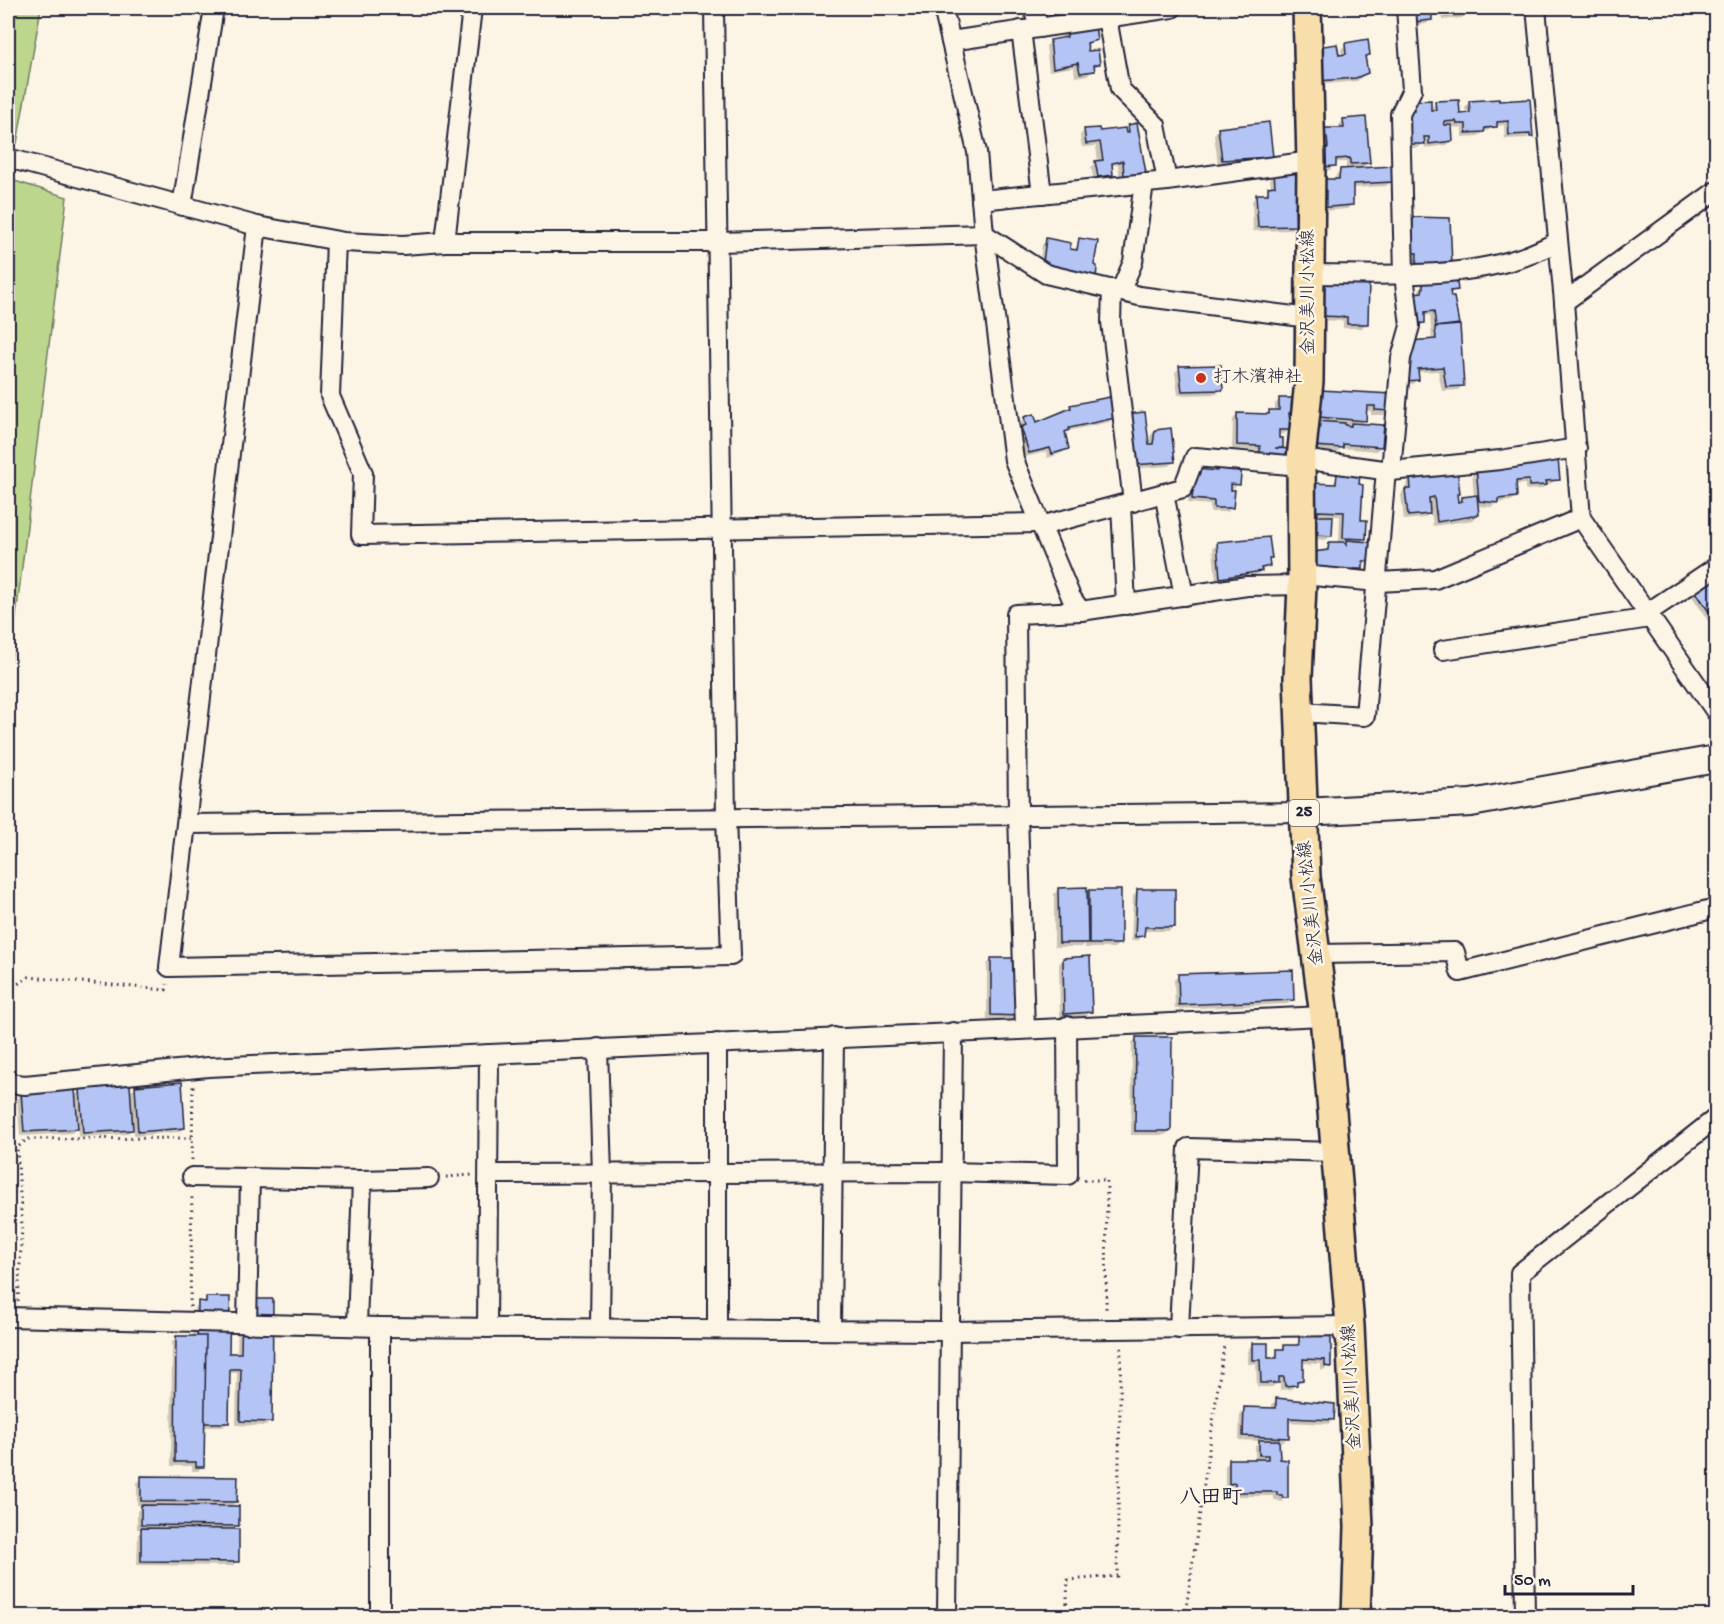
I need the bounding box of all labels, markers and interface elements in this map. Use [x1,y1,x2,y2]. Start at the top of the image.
street label: 金沢美川小松線 [1298,229,1320,355]
place label: 打木濱神社 [1213,367,1303,389]
marker: 打木濱神社 [1194,371,1208,385]
road number: 25 [1289,800,1319,826]
street label: 金沢美川小松線 [1294,839,1329,967]
street label: 金沢美川小松線 [1338,1324,1367,1451]
district label: 八田町 [1180,1487,1243,1512]
scale bar [1505,1558,1632,1596]
text: 50 m [1514,1571,1551,1592]

